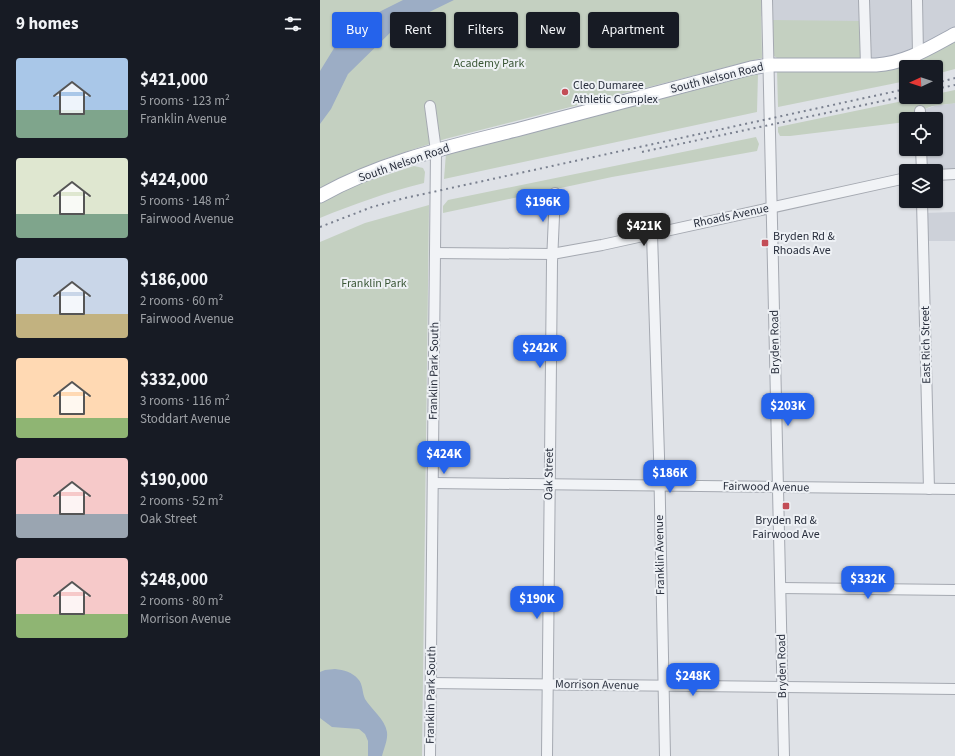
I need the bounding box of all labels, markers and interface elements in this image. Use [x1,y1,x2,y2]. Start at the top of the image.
text: 9 homes [16,12,78,36]
chip: Buy [332,12,382,48]
chip: Rent [390,12,446,48]
chip: Filters [454,12,518,48]
chip: New [526,12,580,48]
chip: Apartment [588,12,679,48]
icon: filters [282,13,304,35]
park label: Academy Park [454,55,525,72]
street label: South Nelson Road [669,58,765,98]
north arrow [899,60,943,104]
map controls [899,60,943,208]
text: $421,000 [140,68,208,92]
icon: home [48,74,96,122]
place label: Cleo Dumaree Athletic Complex [573,77,659,108]
marker: Cleo Dumaree Athletic Complex [560,87,570,97]
text: 5 rooms · 123 m² [140,92,230,110]
text: Franklin Avenue [140,110,227,128]
button: locate [899,112,943,156]
street label: South Nelson Road [356,139,452,187]
button: layers [899,164,943,208]
text: $424,000 [140,168,208,192]
icon: home [48,174,96,222]
pin: $196K [515,189,571,223]
text: 5 rooms · 148 m² [140,192,230,210]
text: $196K [525,193,561,211]
street label: Rhoads Avenue [692,200,770,232]
text: Fairwood Avenue [140,210,234,228]
pin: $421K [616,213,672,247]
text: $421K [626,217,662,235]
place label: Bryden Rd & Rhoads Ave [773,228,835,259]
marker: Bryden Rd & Rhoads Ave [760,238,770,248]
text: $186,000 [140,268,208,292]
icon: home [48,274,96,322]
park label: Franklin Park [341,275,407,292]
text: 2 rooms · 60 m² [140,292,223,310]
street label: East Rich Street [917,306,935,384]
text: Fairwood Avenue [140,310,234,328]
street label: Bryden Road [766,310,784,374]
street label: Franklin Park South [425,322,443,420]
pin: $242K [512,335,568,369]
text: $242K [522,339,558,357]
text: $332,000 [140,368,208,392]
icon: home [48,374,96,422]
text: 3 rooms · 116 m² [140,392,230,410]
pin: $203K [760,393,816,427]
text: $203K [770,397,806,415]
text: Stoddart Avenue [140,410,230,428]
pin: $424K [416,441,472,475]
text: $424K [426,445,462,463]
street label: Oak Street [540,448,558,500]
pin: $186K [642,460,698,494]
text: $186K [652,464,688,482]
text: $190,000 [140,468,208,492]
icon: home [48,474,96,522]
street label: Fairwood Avenue [723,478,809,496]
text: 2 rooms · 52 m² [140,492,223,510]
marker: Bryden Rd & Fairwood Ave [781,501,791,511]
text: Oak Street [140,510,197,528]
place label: Bryden Rd & Fairwood Ave [752,512,820,543]
street label: Franklin Avenue [651,515,669,595]
pin: $332K [840,566,896,600]
text: $248,000 [140,568,208,592]
text: $332K [850,570,886,588]
icon: home [48,574,96,622]
pin: $190K [509,586,565,620]
text: $190K [519,590,555,608]
text: 2 rooms · 80 m² [140,592,223,610]
text: Morrison Avenue [140,610,231,628]
street label: Bryden Road [773,634,791,698]
street label: Franklin Park South [422,646,440,744]
pin: $248K [665,663,721,697]
text: $248K [675,667,711,685]
street label: Morrison Avenue [555,676,639,694]

